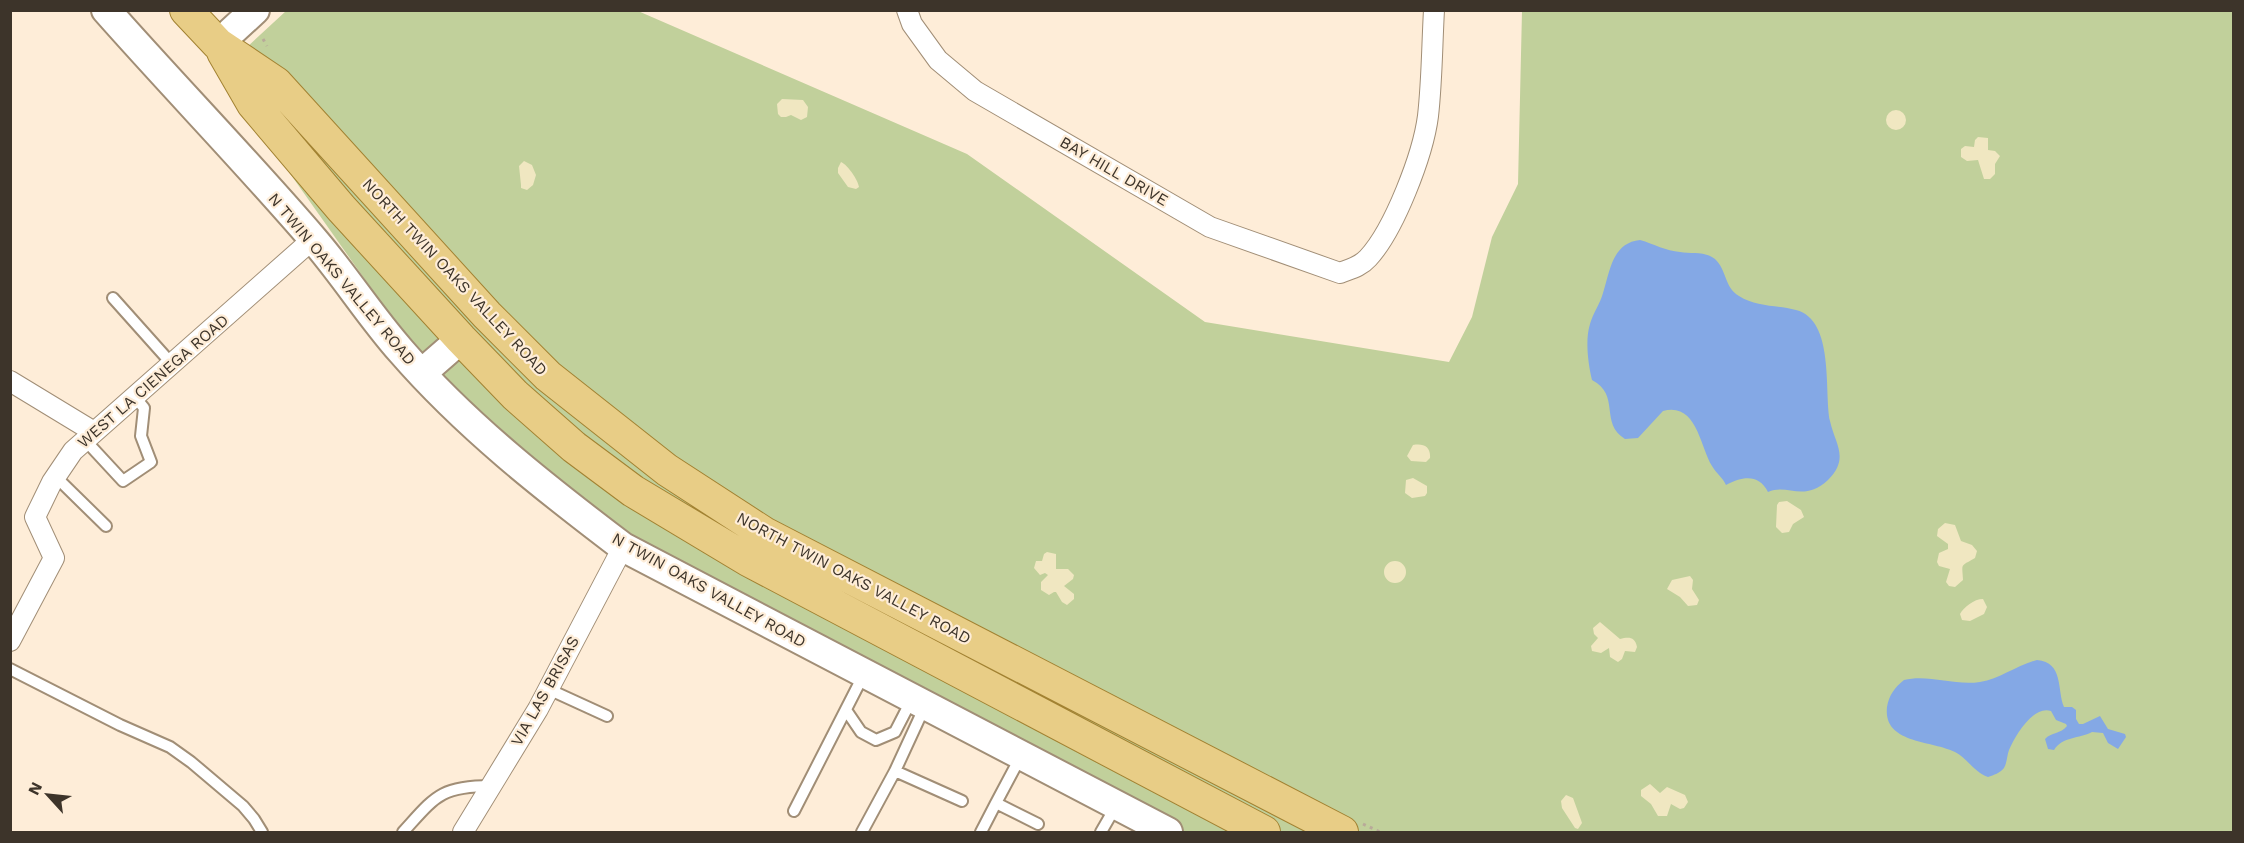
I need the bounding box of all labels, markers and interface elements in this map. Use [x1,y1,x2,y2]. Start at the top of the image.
street label: BAY HILL DRIVE [1056,132,1172,210]
street label: NORTH TWIN OAKS VALLEY ROAD [359,175,551,379]
street label: N TWIN OAKS VALLEY ROAD [264,189,420,369]
street label: WEST LA CIENEGA ROAD [74,310,232,452]
street label: NORTH TWIN OAKS VALLEY ROAD [734,508,974,648]
street label: N TWIN OAKS VALLEY ROAD [609,529,809,651]
street label: VIA LAS BRISAS [507,633,583,749]
north arrow [18,765,78,825]
text: N [24,779,46,798]

